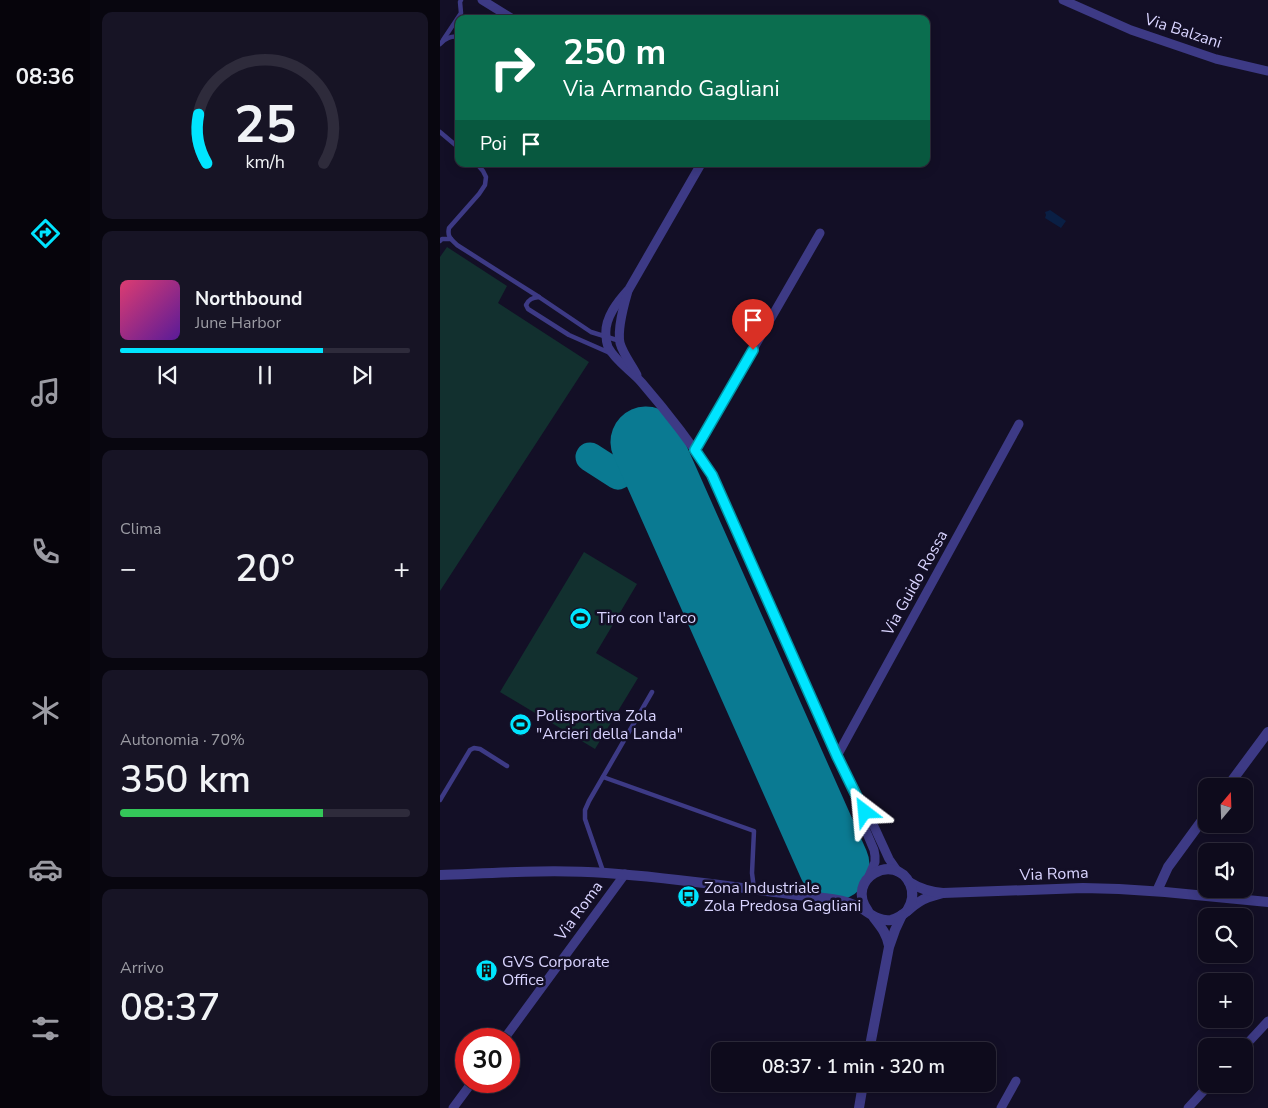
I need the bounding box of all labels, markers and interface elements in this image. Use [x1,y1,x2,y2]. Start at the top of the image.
street label: Via Balzani [1141,8,1224,54]
text: 250 m [563,29,666,76]
icon: right [480,35,545,100]
text: 08:36 [16,62,74,92]
text: Via Armando Gagliani [563,74,780,104]
text: 25 [234,89,296,160]
icon: arrive [517,130,545,158]
text: Poi [480,131,507,157]
text: km/h [245,150,285,174]
icon: directions [28,216,63,251]
text: Northbound [195,286,302,312]
pin [732,299,774,350]
icon: arrive [739,306,767,334]
text: June Harbor [195,312,281,334]
icon: previous [154,361,182,389]
icon: pause [251,361,279,389]
icon: next [348,361,376,389]
icon: music [28,375,63,410]
text: Clima [120,518,161,540]
street label: Via Guido Rossa [876,526,953,640]
icon: phone [28,534,63,569]
text: 20° [235,543,295,594]
text: − [120,550,137,588]
text: + [393,550,410,588]
sports icon: Tiro con l'arco [569,606,593,630]
place label: Tiro con l'arco [597,607,696,629]
icon: climate [28,693,63,728]
place label: Polisportiva Zola "Arcieri della Landa" [536,705,683,745]
sports icon: Polisportiva Zola "Arcieri della Landa" [508,713,532,737]
text: Autonomia · 70% [120,729,245,751]
text: 350 km [120,754,251,805]
north arrow [1198,778,1252,832]
map controls [1198,778,1253,1093]
position arrow [838,785,890,837]
button: sound [1198,843,1253,898]
icon: car [28,852,63,887]
street label: Via Roma [1018,862,1089,886]
street label: Via Roma [549,877,608,946]
place label: Zona Industriale Zola Predosa Gagliani [704,877,861,917]
bus stop icon: Zona Industriale Zola Predosa Gagliani [676,885,700,909]
button: search [1198,908,1253,963]
place label: GVS Corporate Office [502,951,609,991]
text: Arrivo [120,957,164,979]
building icon: GVS Corporate Office [474,959,498,983]
button: + [1198,973,1253,1028]
text: 08:37 [120,982,220,1033]
icon: filters [28,1011,63,1046]
speed limit sign: 30 [455,1028,520,1093]
button: − [1198,1038,1253,1093]
text: 08:37 · 1 min · 320 m [762,1054,945,1080]

